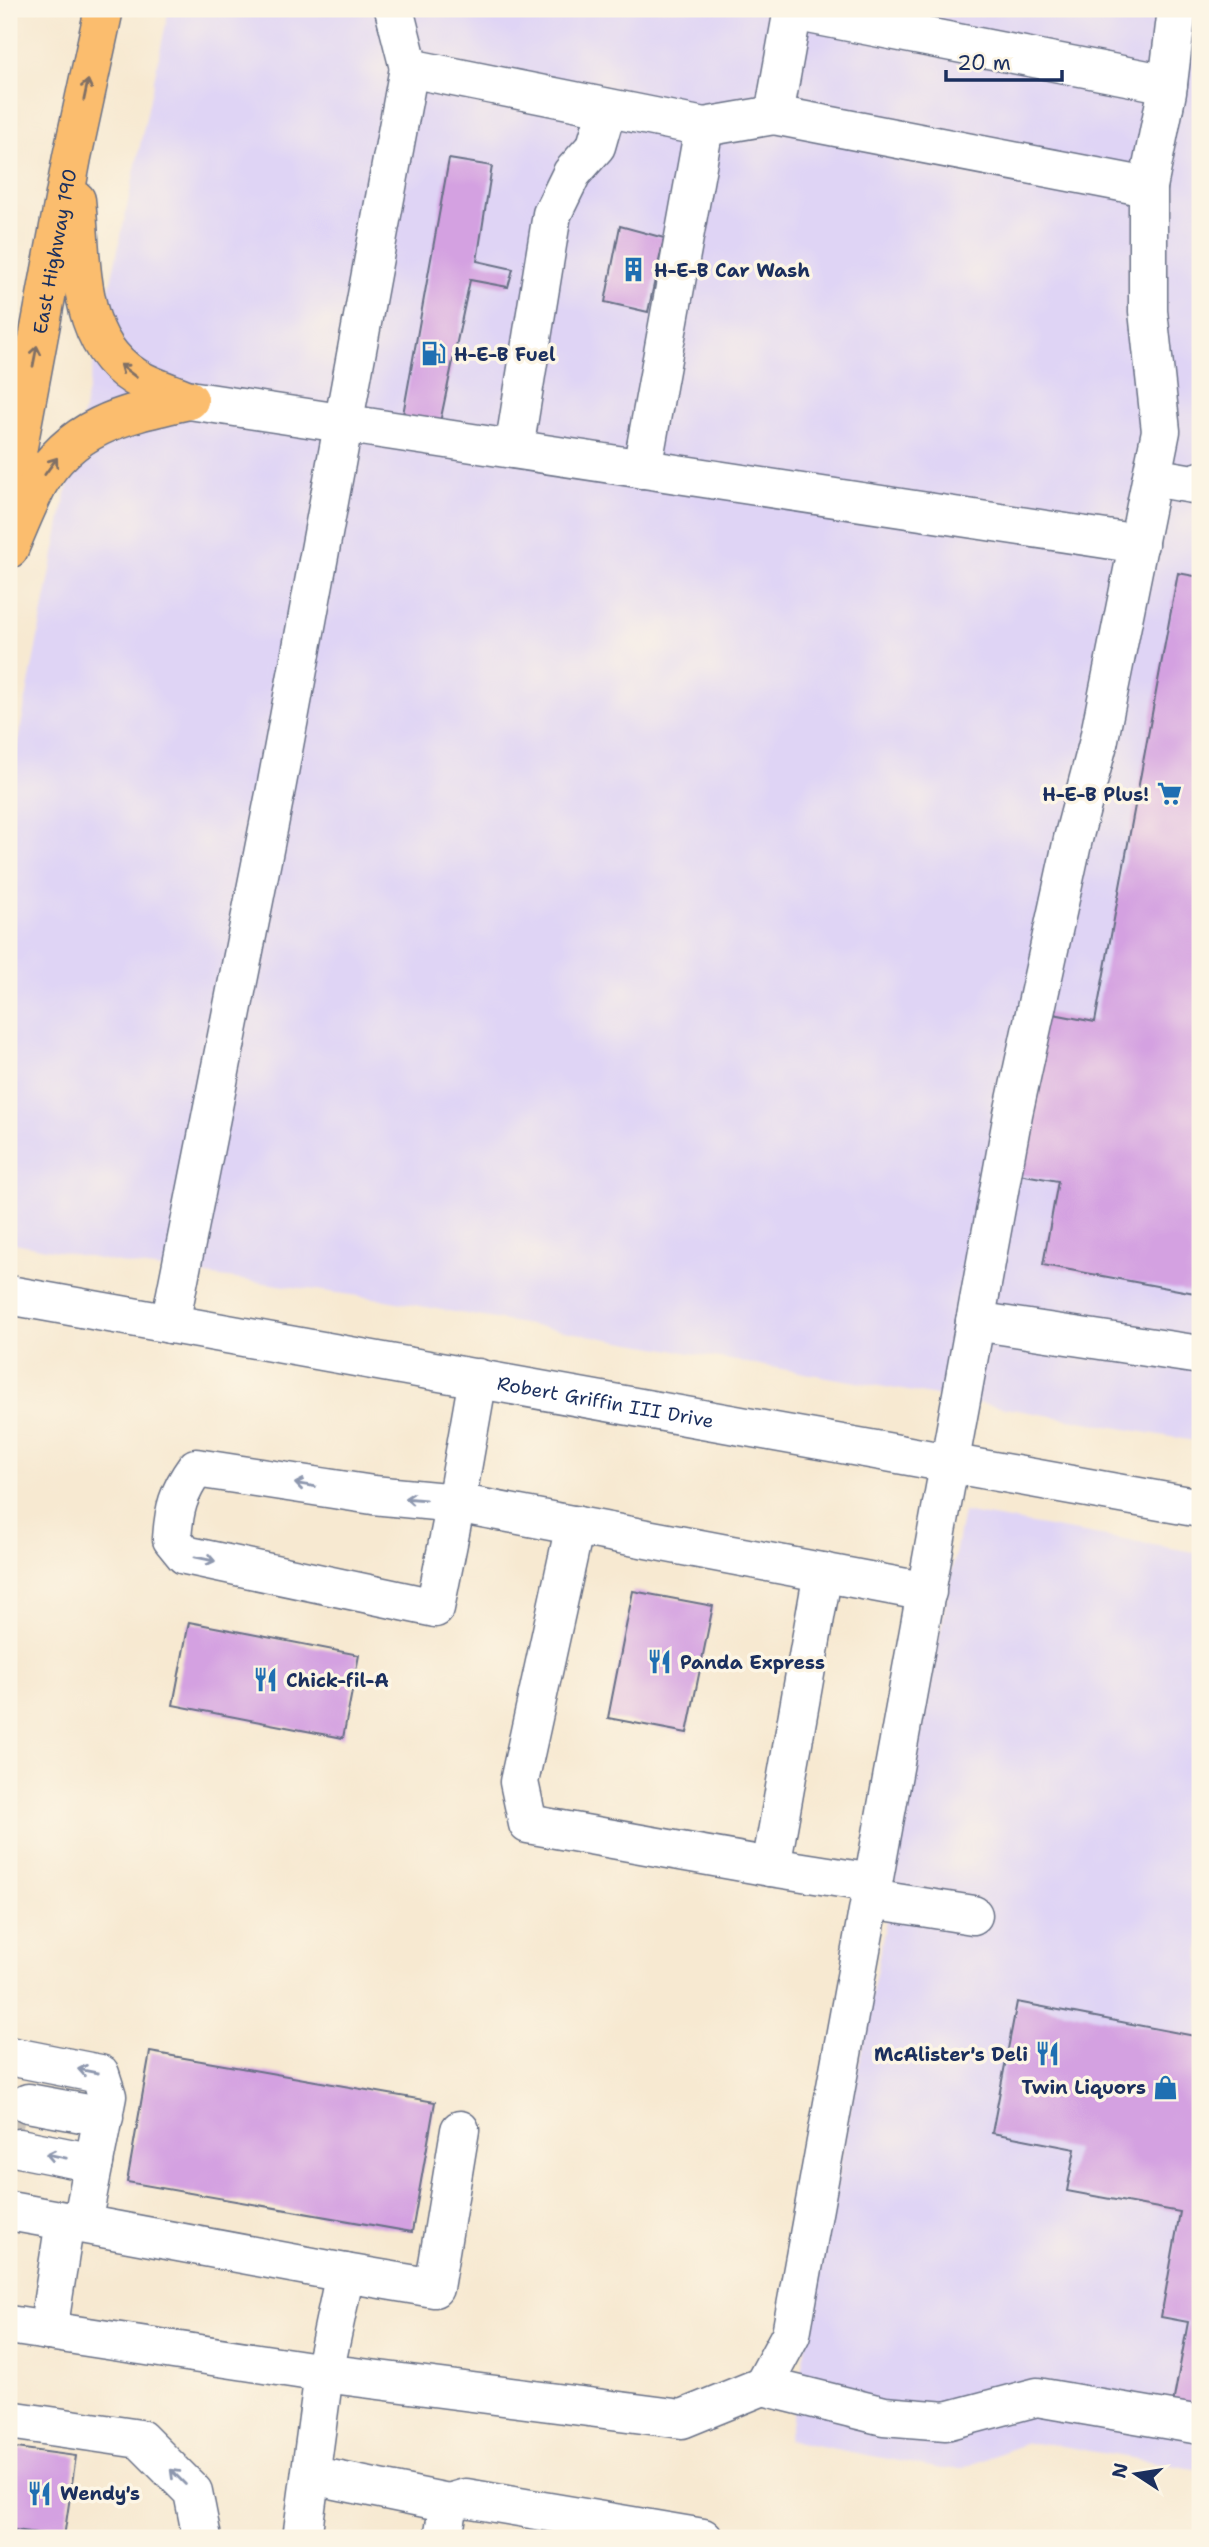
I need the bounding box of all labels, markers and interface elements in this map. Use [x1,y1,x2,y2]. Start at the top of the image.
scale bar [946,38,1062,82]
text: 20 m [957,49,1011,77]
one-way arrow [80,79,94,102]
street label: East Highway 190 [27,167,83,336]
building icon: H-E-B Car Wash [620,256,648,284]
place label: H-E-B Car Wash [654,258,810,283]
fuel station icon: H-E-B Fuel [420,340,448,368]
place label: H-E-B Fuel [454,342,556,367]
one-way arrow [28,345,42,368]
one-way arrow [119,363,137,378]
one-way arrow [43,457,58,476]
supermarket icon: H-E-B Plus! [1155,780,1183,808]
place label: H-E-B Plus! [1042,782,1149,807]
street label: Robert Griffin III Drive [495,1371,716,1434]
one-way arrow [294,1478,317,1491]
one-way arrow [404,1492,426,1505]
one-way arrow [193,1553,216,1567]
restaurant icon: Panda Express [646,1648,674,1676]
place label: Panda Express [680,1650,825,1675]
restaurant icon: Chick-fil-A [252,1666,280,1694]
place label: Chick-fil-A [286,1668,389,1693]
restaurant icon: McAlister's Deli [1034,2040,1062,2068]
place label: McAlister's Deli [874,2042,1028,2067]
one-way arrow [77,2064,99,2078]
shop icon: Twin Liquors [1152,2073,1180,2101]
place label: Twin Liquors [1021,2075,1146,2100]
one-way arrow [45,2148,68,2162]
north arrow [1100,2438,1170,2508]
text: N [1106,2461,1134,2481]
one-way arrow [170,2469,187,2486]
restaurant icon: Wendy's [26,2479,54,2507]
place label: Wendy's [60,2481,140,2506]

